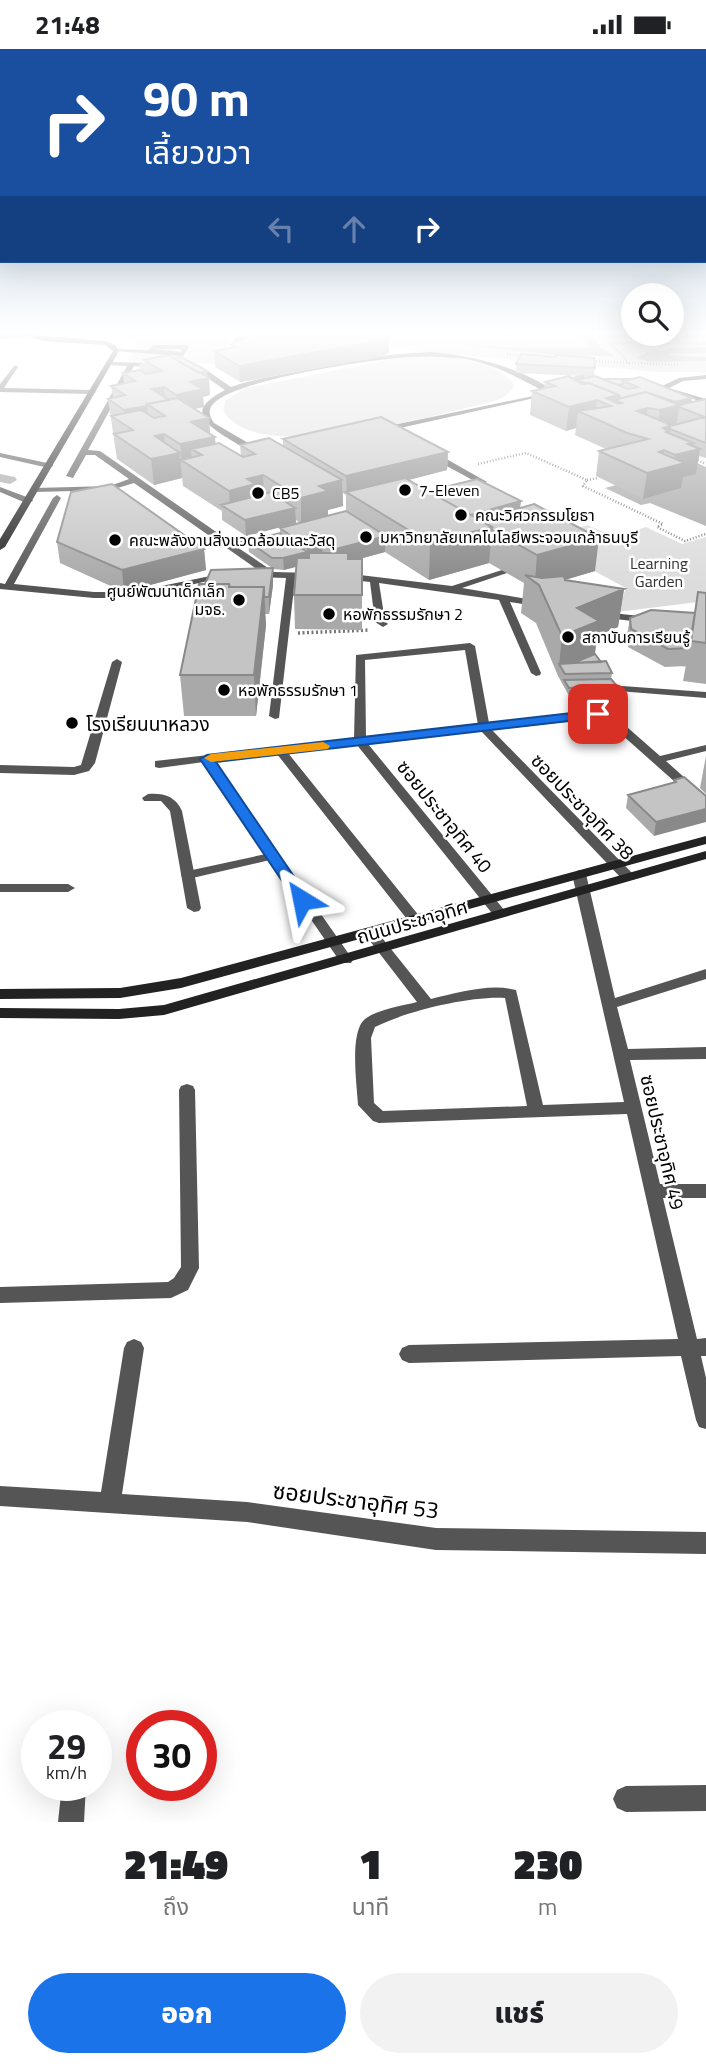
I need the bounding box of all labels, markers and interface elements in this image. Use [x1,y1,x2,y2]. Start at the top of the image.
text: 21:48 [35,5,100,44]
text: 90 m [143,60,250,135]
icon: right [28,77,119,168]
text: เลี้ยวขวา [143,128,251,176]
icon: left [262,210,300,248]
icon: ahead [335,210,373,248]
icon: right [408,210,446,248]
map controls [621,283,684,346]
button: search [621,283,684,346]
place label: 7-Eleven [419,478,480,502]
place label: CB5 [272,481,300,505]
marker: 7-Eleven [397,482,413,498]
marker: CB5 [250,485,266,501]
place label: คณะวิศวกรรมโยธา [475,503,595,527]
marker: คณะวิศวกรรมโยธา [453,507,469,523]
place label: มหาวิทยาลัยเทคโนโลยีพระจอมเกล้าธนบุรี [380,525,638,549]
place label: คณะพลังงานสิ่งแวดล้อมและวัสดุ [129,528,335,552]
marker: มหาวิทยาลัยเทคโนโลยีพระจอมเกล้าธนบุรี [358,529,374,545]
marker: คณะพลังงานสิ่งแวดล้อมและวัสดุ [107,532,123,548]
park label: Learning Garden [630,551,688,593]
place label: ศูนย์พัฒนาเด็กเล็ก มจธ. [106,579,225,621]
marker: ศูนย์พัฒนาเด็กเล็ก มจธ. [231,592,247,608]
place label: หอพักธรรมรักษา 2 [343,602,463,626]
marker: หอพักธรรมรักษา 2 [321,606,337,622]
place label: สถาบันการเรียนรู้ [582,625,691,649]
marker: สถาบันการเรียนรู้ [560,629,576,645]
place label: หอพักธรรมรักษา 1 [238,678,358,702]
marker: หอพักธรรมรักษา 1 [216,682,232,698]
pin [568,684,628,744]
icon: arrive [579,695,617,733]
place label: โรงเรียนนาหลวง [86,709,210,738]
marker: โรงเรียนนาหลวง [64,715,80,731]
street label: ซอยประชาอุทิศ 38 [525,746,642,866]
street label: ซอยประชาอุทิศ 40 [390,753,500,879]
position arrow [265,863,339,937]
street label: ถนนประชาอุทิศ [353,891,471,951]
street label: ซอยประชาอุทิศ 49 [633,1072,693,1212]
street label: ซอยประชาอุทิศ 53 [271,1472,441,1528]
speed limit sign: 30 [126,1710,217,1801]
text: 29 [47,1719,86,1773]
text: km/h [46,1759,87,1786]
text: 21:49 [124,1831,228,1895]
text: 1 [359,1831,382,1895]
text: 230 [513,1831,582,1895]
text: ถึง [163,1889,189,1924]
text: นาที [352,1889,389,1924]
text: m [538,1889,557,1924]
button: ออก [28,1973,346,2053]
button: แชร์ [360,1973,678,2053]

